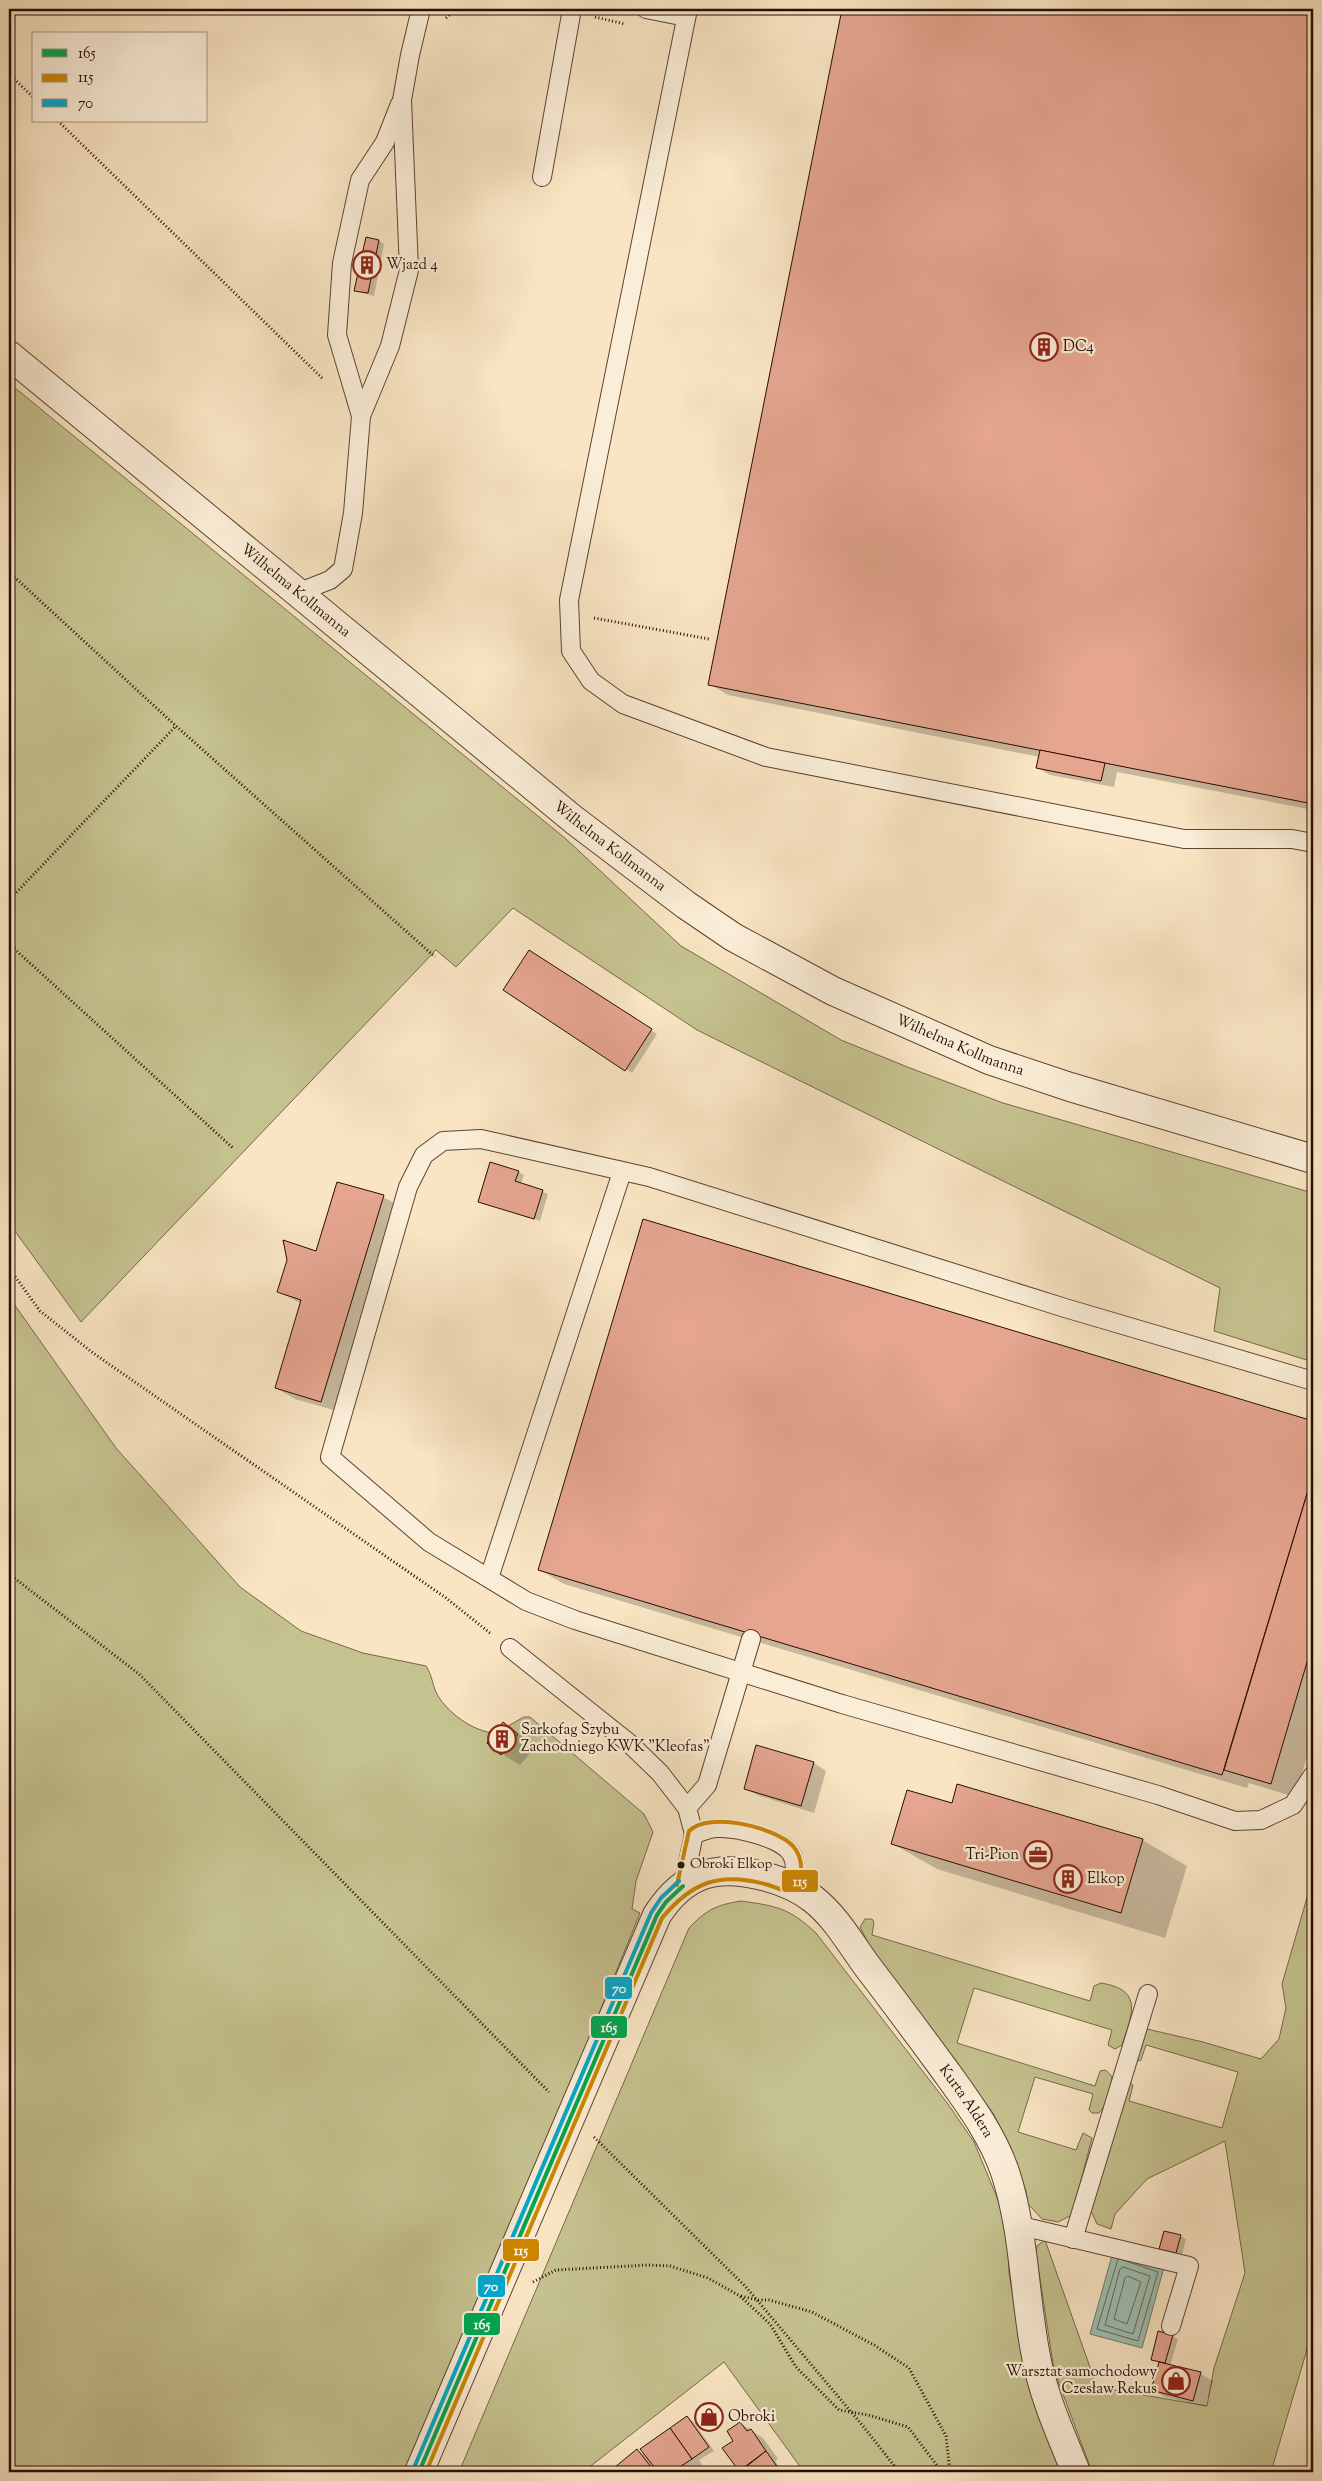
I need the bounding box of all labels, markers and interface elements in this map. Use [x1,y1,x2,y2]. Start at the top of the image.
legend [32,32,208,122]
text: 165 [78,44,96,65]
text: 115 [78,68,93,89]
text: 70 [78,94,93,115]
building icon: Wjazd 4 [352,250,382,280]
place label: Wjazd 4 [386,255,438,276]
building icon: DC4 [1029,332,1059,362]
place label: DC4 [1063,337,1094,358]
street label: Wilhelma Kollmanna [236,539,355,643]
street label: Wilhelma Kollmanna [549,796,670,897]
street label: Wilhelma Kollmanna [892,1010,1027,1081]
place label: Sarkofag Szybu Zachodniego KWK "Kleofas" [521,1720,710,1758]
building icon: Sarkofag Szybu Zachodniego KWK "Kleofas" [487,1724,517,1754]
office icon: Tri-Pion [1023,1840,1053,1870]
place label: Tri-Pion [965,1845,1019,1866]
place label: Obroki Elkop [690,1855,772,1875]
marker: Obroki Elkop [676,1860,686,1870]
building icon: Elkop [1053,1864,1083,1894]
line badge: 115 [781,1869,819,1893]
place label: Elkop [1087,1869,1125,1890]
text: 115 [793,1873,807,1893]
line badge: 70 [604,1976,633,2000]
text: 70 [612,1980,627,2000]
line badge: 165 [590,2015,628,2039]
text: 165 [601,2019,617,2039]
street label: Kurta Aldera [934,2061,998,2142]
line badge: 115 [502,2238,540,2262]
text: 115 [514,2242,528,2262]
line badge: 70 [477,2274,506,2298]
text: 70 [484,2278,499,2298]
line badge: 165 [463,2312,501,2336]
text: 165 [474,2316,490,2336]
place label: Warsztat samochodowy Czesław Rekus [1005,2362,1158,2400]
shop icon: Warsztat samochodowy Czesław Rekus [1161,2366,1191,2396]
shop icon: Obroki [694,2402,724,2432]
place label: Obroki [728,2407,775,2428]

